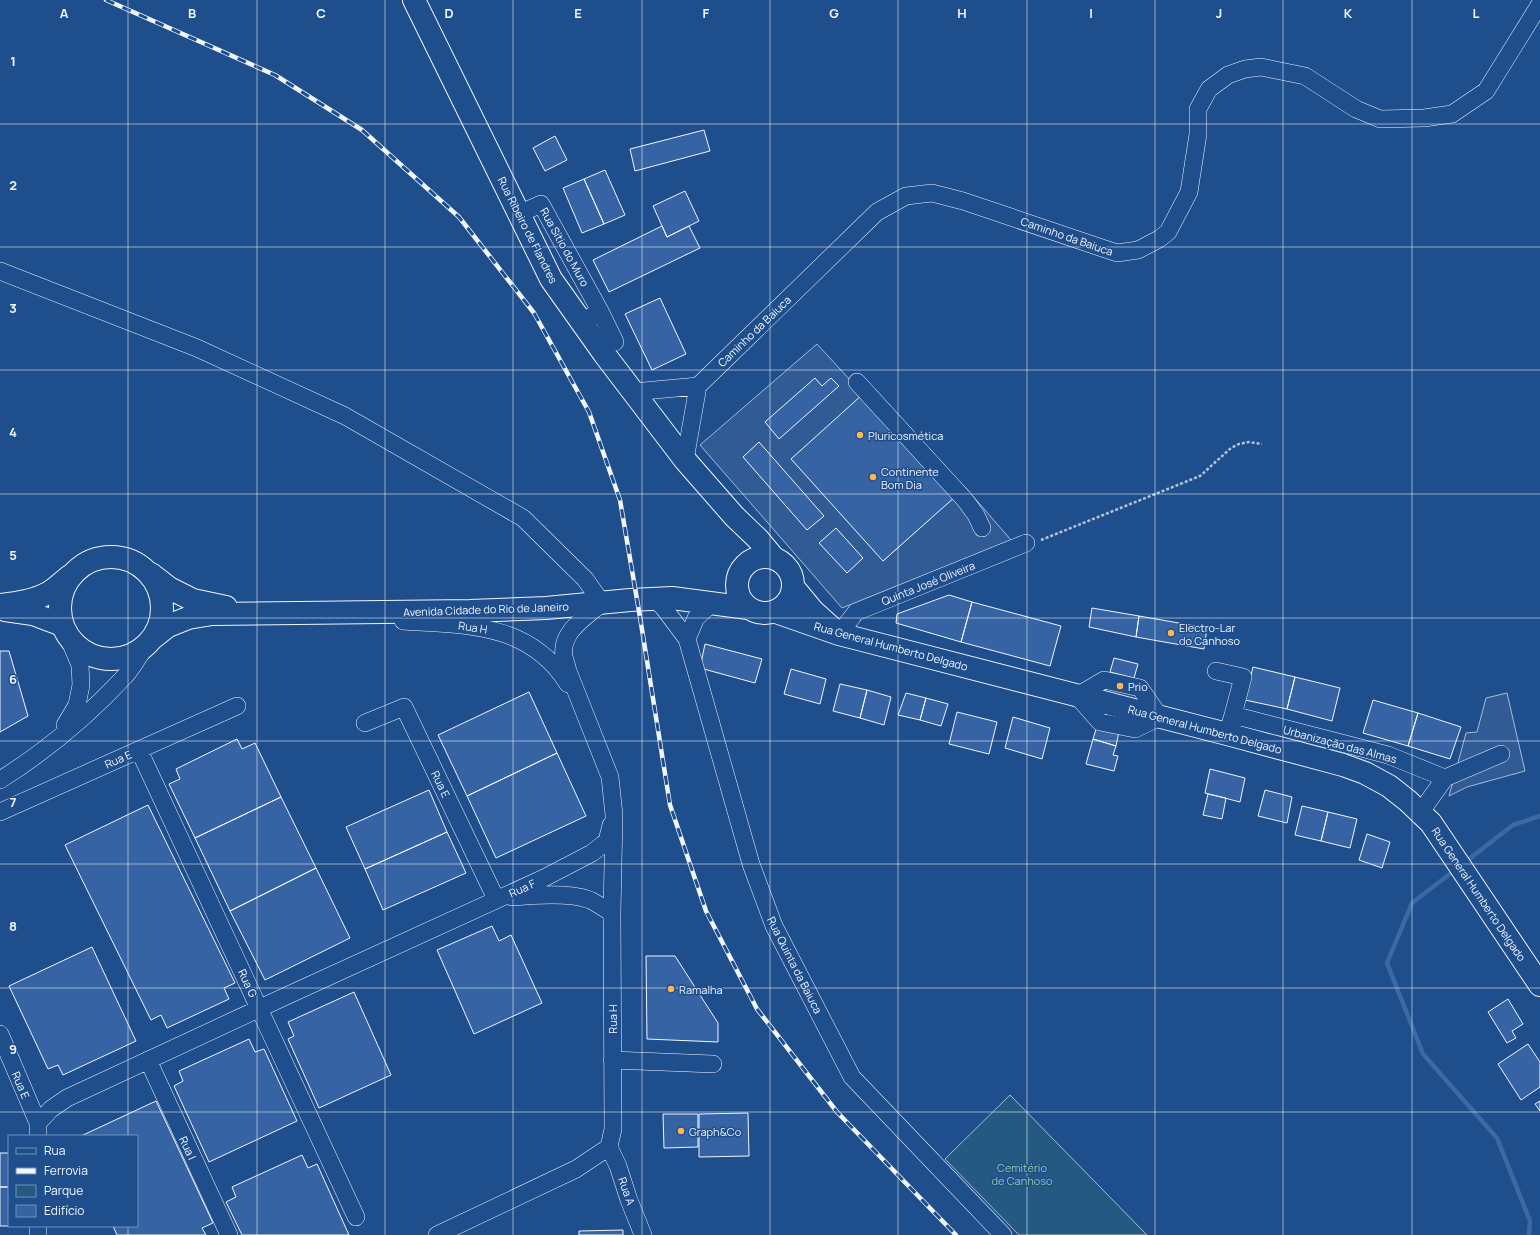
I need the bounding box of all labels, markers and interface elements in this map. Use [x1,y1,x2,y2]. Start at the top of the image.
text: A [60,4,69,22]
text: B [188,4,196,22]
text: C [316,4,326,22]
text: D [444,4,454,22]
text: E [574,4,582,22]
text: F [703,4,710,22]
text: G [829,4,839,22]
text: H [957,4,967,22]
text: I [1089,4,1093,22]
text: J [1216,4,1222,22]
text: K [1344,4,1353,22]
text: L [1473,4,1480,22]
text: 1 [10,52,16,70]
street label: Rua Ribeiro de Flandres [495,174,562,286]
text: 2 [9,176,17,194]
street label: Rua Sítio do Muro [537,205,593,290]
street label: Caminho da Baiuca [1019,213,1115,259]
street label: Caminho da Baiuca [714,292,794,370]
text: 3 [9,299,17,317]
text: 4 [9,423,17,441]
place label: Pluricosmética [868,428,943,443]
marker: Pluricosmética [855,430,865,440]
place label: Continente Bom Dia [881,464,939,492]
marker: Continente Bom Dia [868,472,878,482]
text: 5 [9,546,17,564]
street label: Quinta José Oliveira [879,557,977,609]
street label: Avenida Cidade do Rio de Janeiro [403,599,570,619]
street label: Rua H [457,617,489,637]
street label: Rua General Humberto Delgado [812,618,970,674]
place label: Electro-Lar do Canhoso [1179,620,1241,648]
marker: Electro-Lar do Canhoso [1166,628,1176,638]
text: 6 [9,670,17,688]
place label: Prio [1128,679,1148,694]
marker: Prio [1115,681,1125,691]
street label: Rua General Humberto Delgado [1126,701,1284,757]
street label: Urbanização das Almas [1281,722,1399,766]
street label: Rua E [102,746,134,772]
street label: Rua E [428,768,454,800]
text: 7 [10,793,17,811]
street label: Rua General Humberto Delgado [1428,824,1530,964]
street label: Rua F [506,875,538,900]
street label: Rua Quinta da Baiuca [764,914,826,1016]
text: 8 [9,917,17,935]
street label: Rua G [235,966,261,1000]
place label: Ramalha [679,982,723,997]
marker: Ramalha [666,984,676,994]
street label: Rua H [605,1004,620,1034]
text: 9 [9,1040,17,1058]
street label: Rua E [9,1069,33,1101]
place label: Graph&Co [689,1124,742,1139]
marker: Graph&Co [676,1126,686,1136]
street label: Rua I [176,1134,200,1162]
legend [8,1135,138,1227]
text: Rua [44,1142,65,1159]
park label: Cemitério de Canhoso [992,1160,1053,1188]
text: Ferrovia [44,1162,88,1179]
street label: Rua A [615,1175,639,1207]
text: Parque [44,1182,83,1199]
text: Edifício [44,1202,84,1219]

